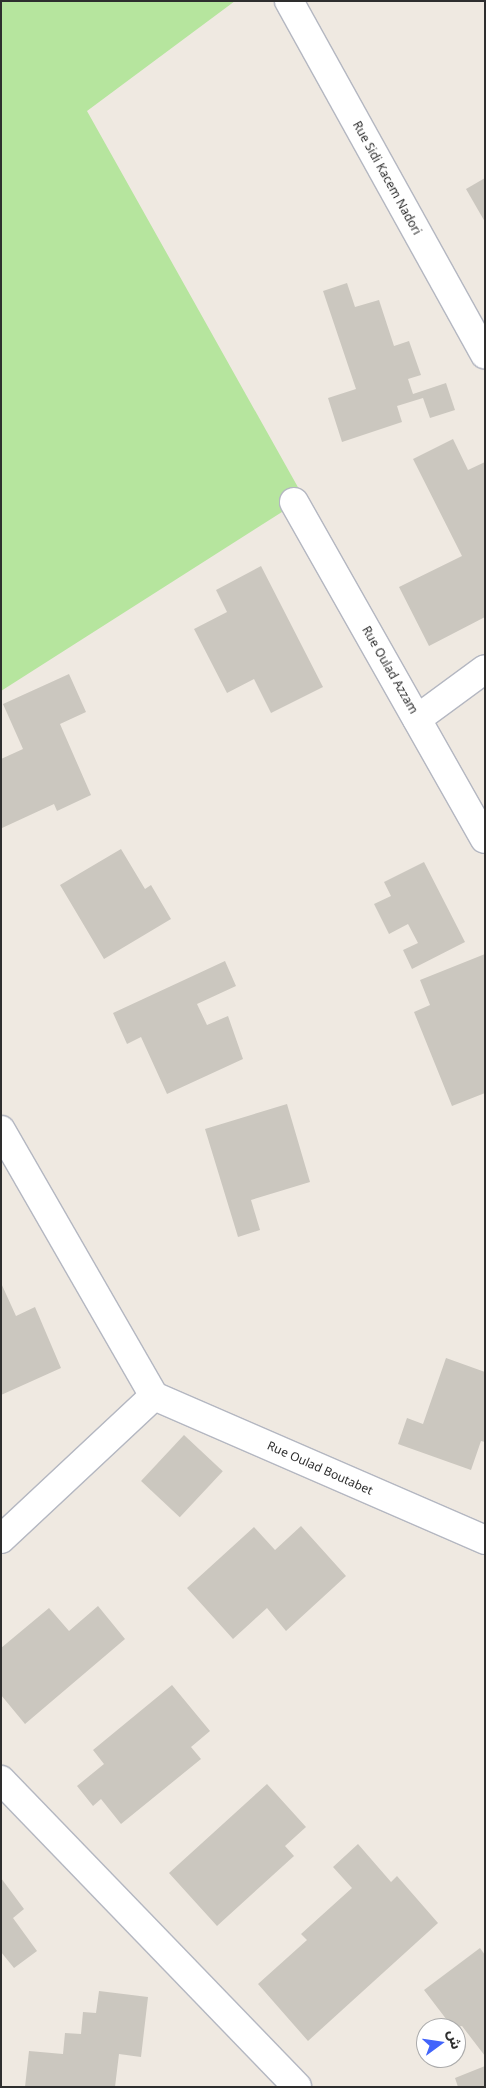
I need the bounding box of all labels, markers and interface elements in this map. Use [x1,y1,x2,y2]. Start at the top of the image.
street label: Rue Sidi Kacem Nadori [350,119,424,237]
street label: Rue Oulad Azzam [359,624,421,716]
street label: Rue Oulad Boutabet [265,1438,375,1498]
north arrow [416,2018,466,2068]
text: ش [444,2028,467,2051]

